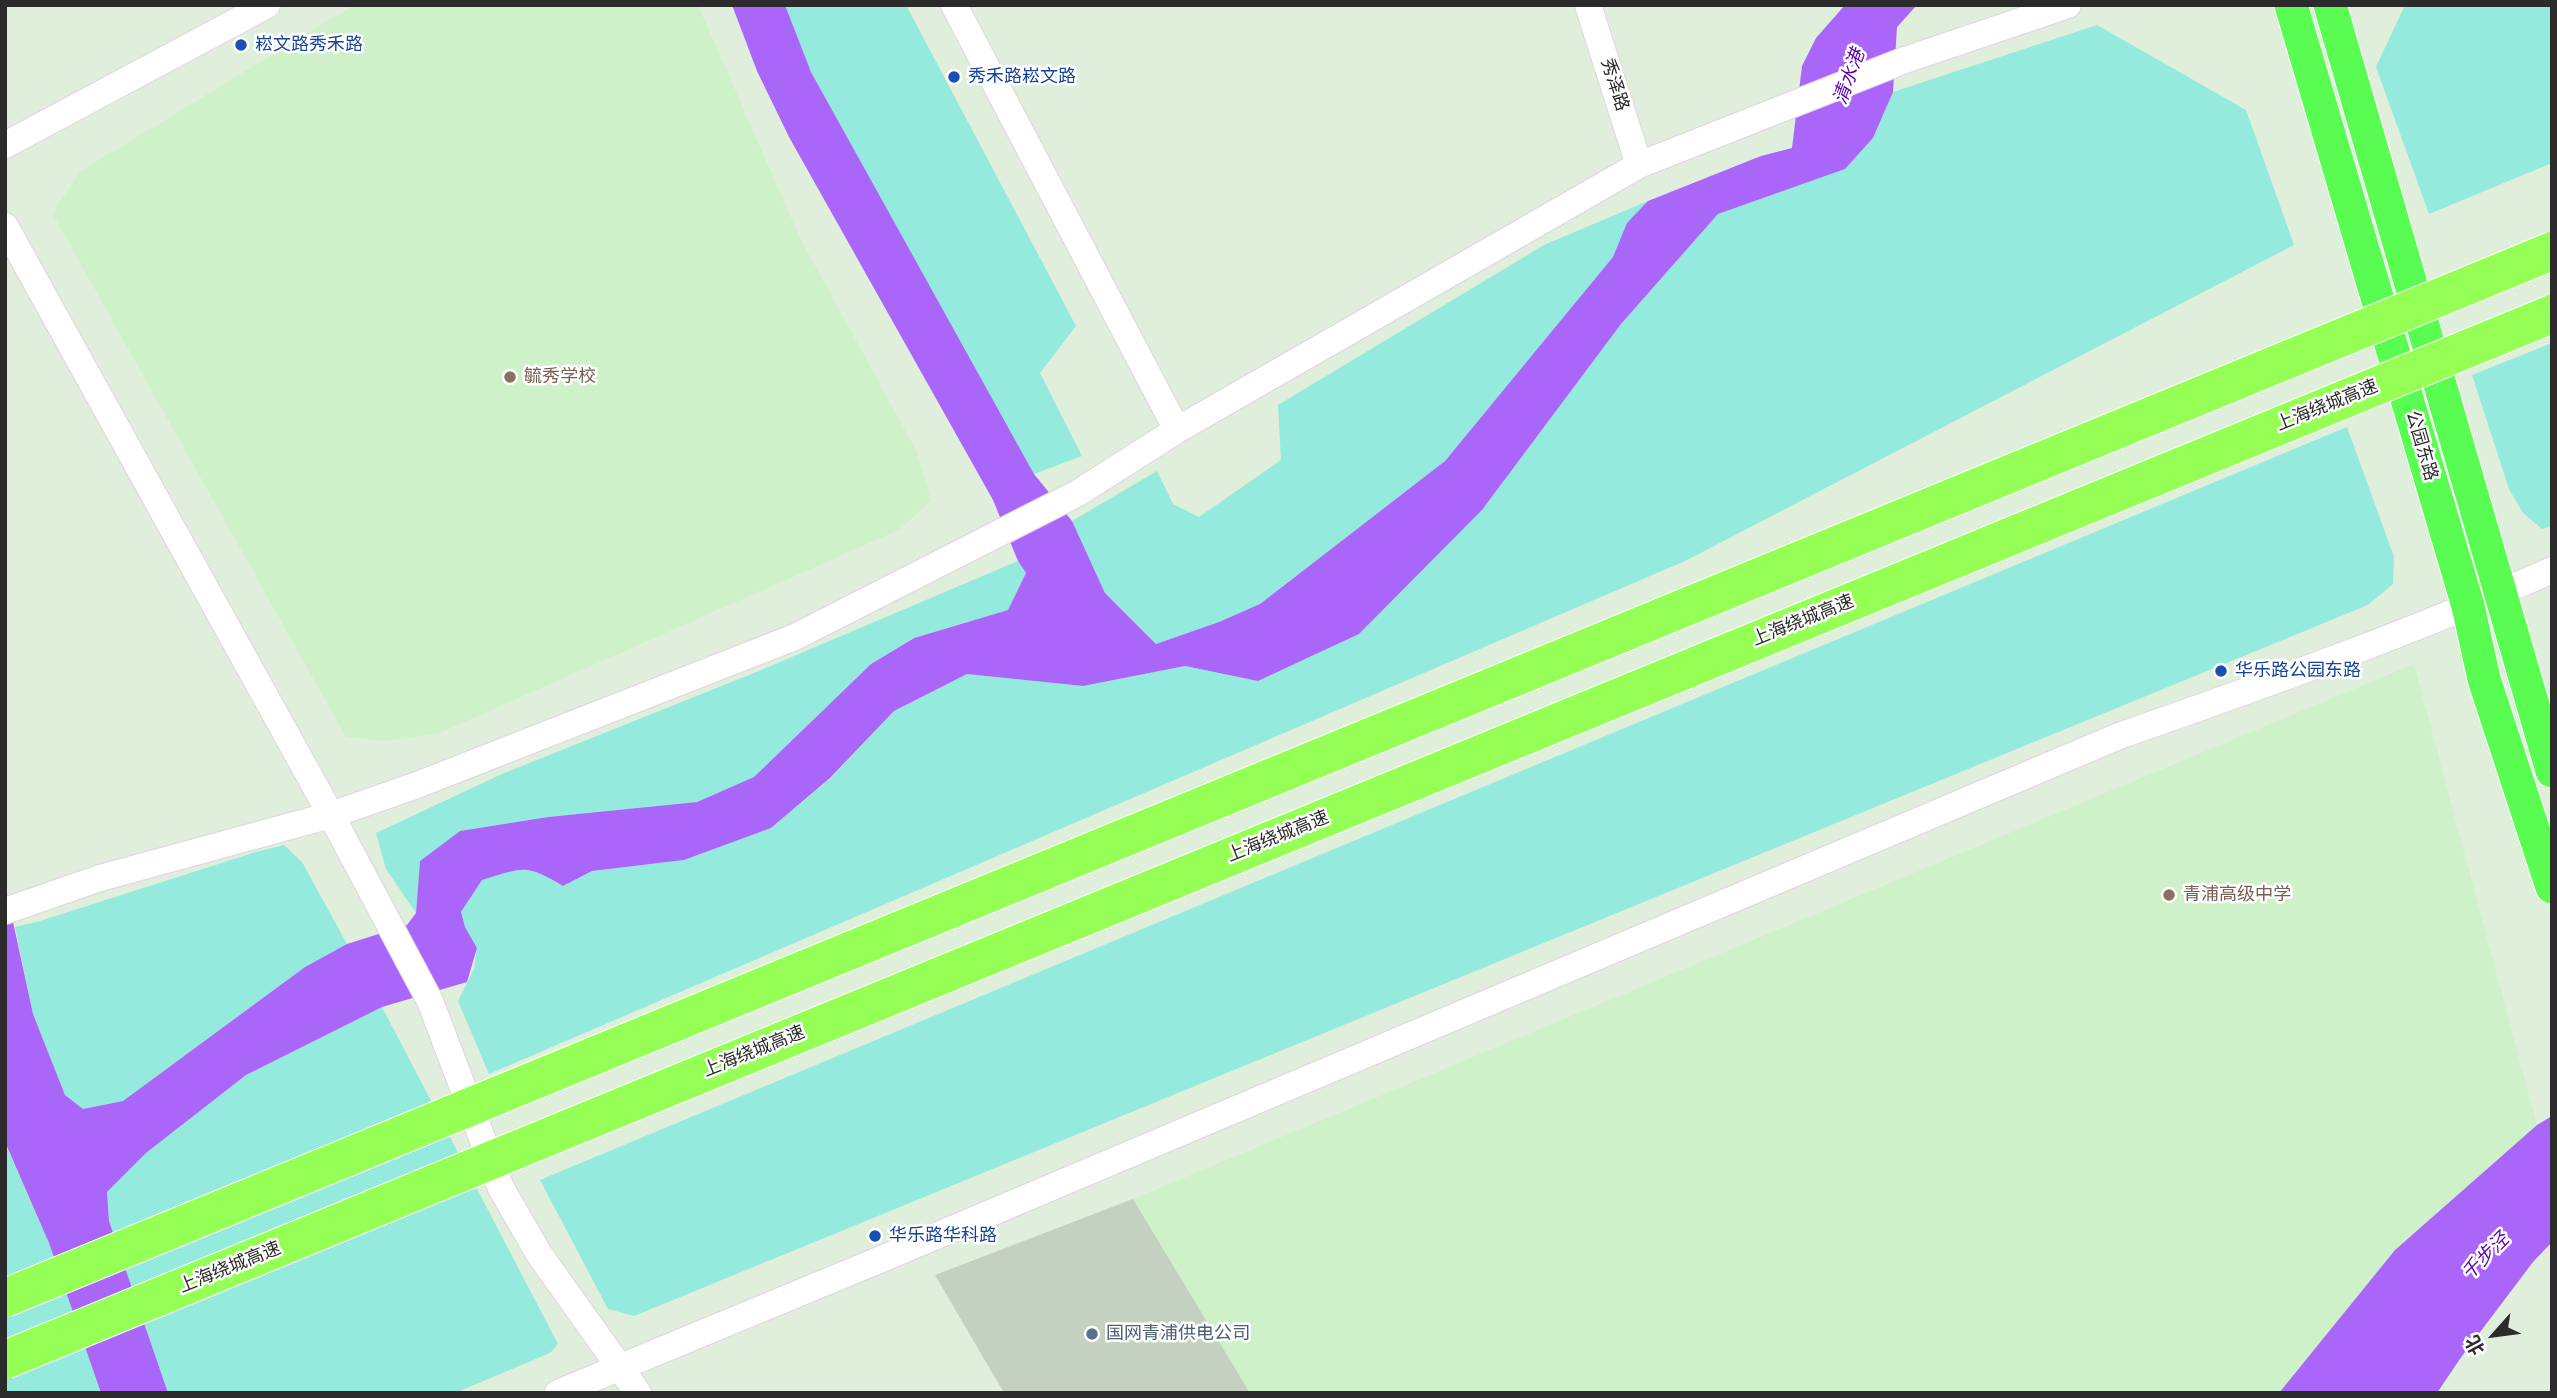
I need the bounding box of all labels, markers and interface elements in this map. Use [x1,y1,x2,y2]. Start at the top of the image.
place label: 崧文路秀禾路 [255,34,363,56]
marker: 崧文路秀禾路 [233,37,249,53]
water label: 清水港 [1830,46,1870,108]
street label: 秀泽路 [1595,56,1633,114]
place label: 秀禾路崧文路 [968,66,1076,88]
marker: 秀禾路崧文路 [946,69,962,85]
place label: 毓秀学校 [524,366,596,388]
marker: 毓秀学校 [502,369,518,385]
street label: 上海绕城高速 [2273,376,2381,436]
street label: 公园东路 [2401,408,2441,484]
street label: 上海绕城高速 [1749,591,1857,651]
place label: 华乐路公园东路 [2235,660,2361,682]
marker: 华乐路公园东路 [2213,663,2229,679]
street label: 上海绕城高速 [1224,807,1332,867]
place label: 青浦高级中学 [2183,884,2291,906]
marker: 青浦高级中学 [2161,887,2177,903]
street label: 上海绕城高速 [700,1022,808,1082]
place label: 华乐路华科路 [889,1225,997,1247]
marker: 华乐路华科路 [867,1228,883,1244]
water label: 千步泾 [2458,1229,2514,1285]
street label: 上海绕城高速 [176,1238,284,1298]
north arrow [2459,1300,2529,1370]
place label: 国网青浦供电公司 [1106,1323,1250,1345]
marker: 国网青浦供电公司 [1084,1326,1100,1342]
text: 北 [2461,1331,2490,1358]

